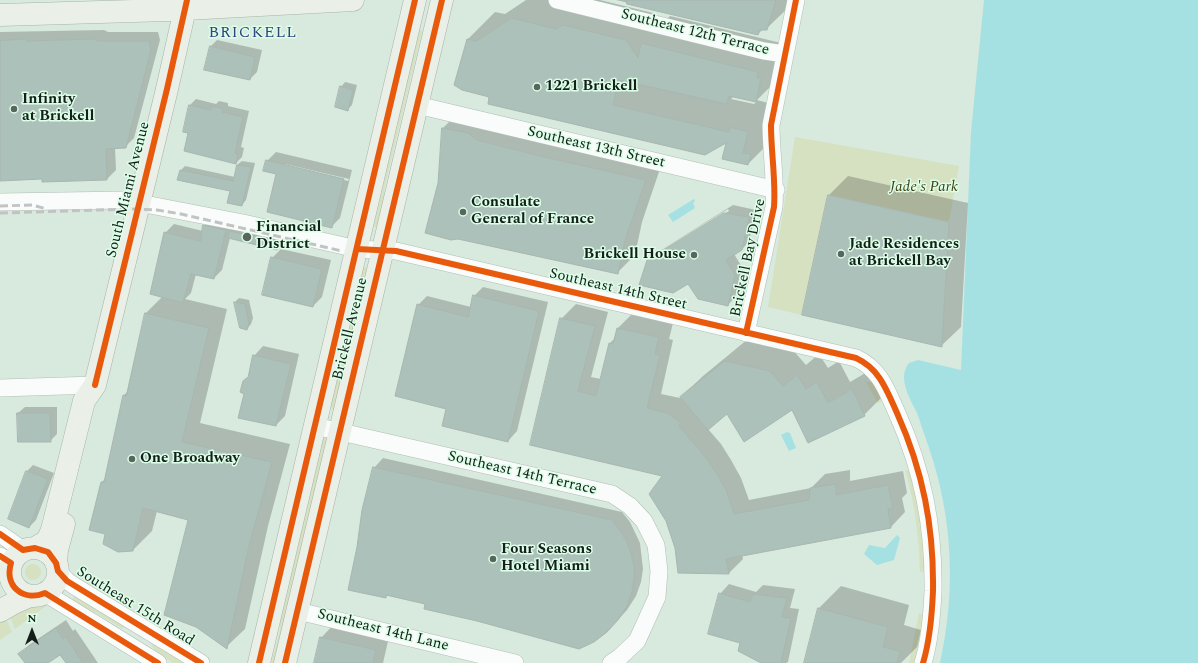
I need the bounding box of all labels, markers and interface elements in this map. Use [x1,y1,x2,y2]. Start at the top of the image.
street label: Southeast 12th Terrace [619,6,771,60]
district label: BRICKELL [209,24,297,44]
place label: 1221 Brickell [545,78,638,96]
marker: 1221 Brickell [532,82,542,92]
place label: Infinity at Brickell [22,91,94,126]
marker: Infinity at Brickell [9,104,19,114]
street label: South Miami Avenue [103,120,155,260]
street label: Southeast 13th Street [525,123,667,173]
park label: Jade's Park [890,179,958,197]
place label: Consulate General of France [471,194,594,229]
street label: Brickell Bay Drive [728,197,770,319]
marker: Consulate General of France [458,207,468,217]
place label: Financial District [256,219,321,254]
marker: Financial District [241,231,253,243]
place label: Jade Residences at Brickell Bay [849,236,959,271]
place label: Brickell House [584,246,686,264]
marker: Jade Residences at Brickell Bay [836,249,846,259]
marker: Brickell House [689,250,699,260]
street label: Southeast 14th Street [547,265,689,315]
street label: Brickell Avenue [330,276,372,382]
street label: Southeast 14th Terrace [446,448,598,500]
place label: One Broadway [140,450,240,468]
marker: One Broadway [127,454,137,464]
place label: Four Seasons Hotel Miami [501,541,592,576]
marker: Four Seasons Hotel Miami [488,554,498,564]
street label: Southeast 15th Road [73,563,197,651]
street label: Southeast 14th Lane [316,606,450,656]
text: N [28,610,36,627]
north arrow [12,611,52,651]

